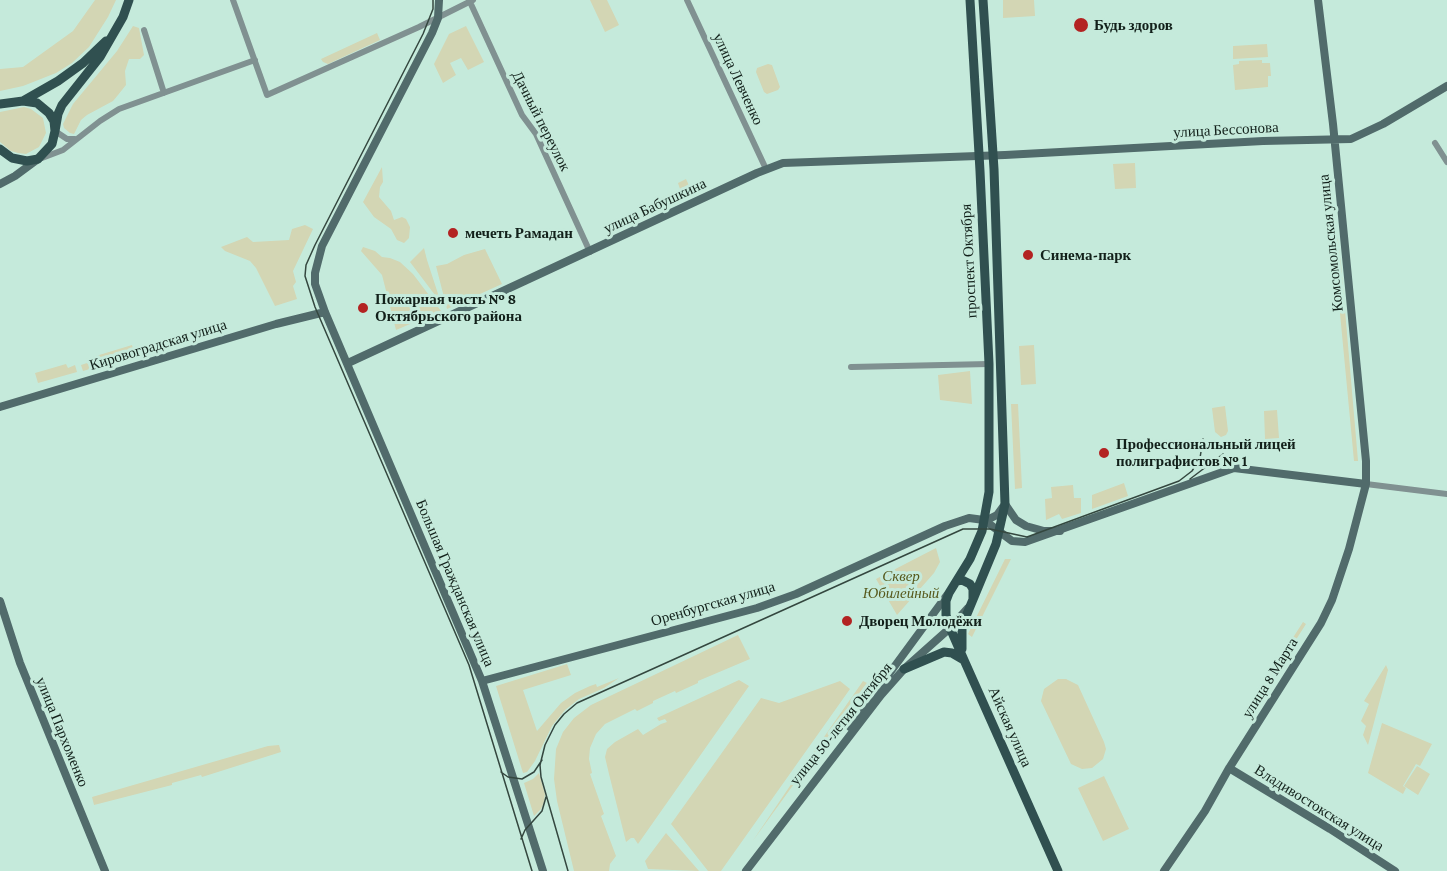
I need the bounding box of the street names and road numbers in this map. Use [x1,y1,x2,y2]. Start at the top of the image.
street label: улица Левченко [709,30,767,128]
street label: Дачный переулок [508,68,574,174]
street label: улица Бессонова [1173,118,1279,142]
street label: Комсомольская улица [1315,173,1347,313]
street label: улица Бабушкина [601,174,709,238]
street label: проспект Октября [957,203,981,319]
street label: Кировоградская улица [87,316,229,374]
street label: Большая Гражданская улица [412,497,498,669]
street label: Оренбургская улица [649,578,777,630]
street label: улица 8 Марта [1238,634,1302,722]
street label: улица 50-летия Октября [786,659,896,789]
street label: улица Пархоменко [32,674,92,790]
street label: Айская улица [984,684,1036,770]
street label: Владивостокская улица [1251,761,1387,855]

